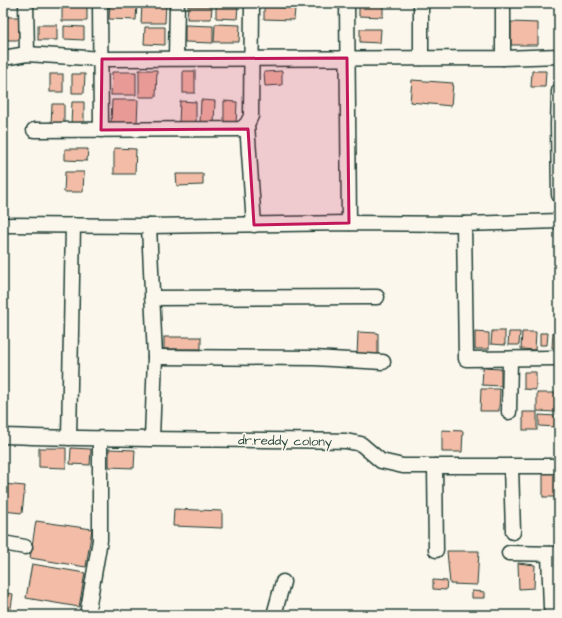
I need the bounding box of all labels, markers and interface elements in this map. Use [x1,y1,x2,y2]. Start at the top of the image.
street label: dr.reddy colony [238,431,332,452]

